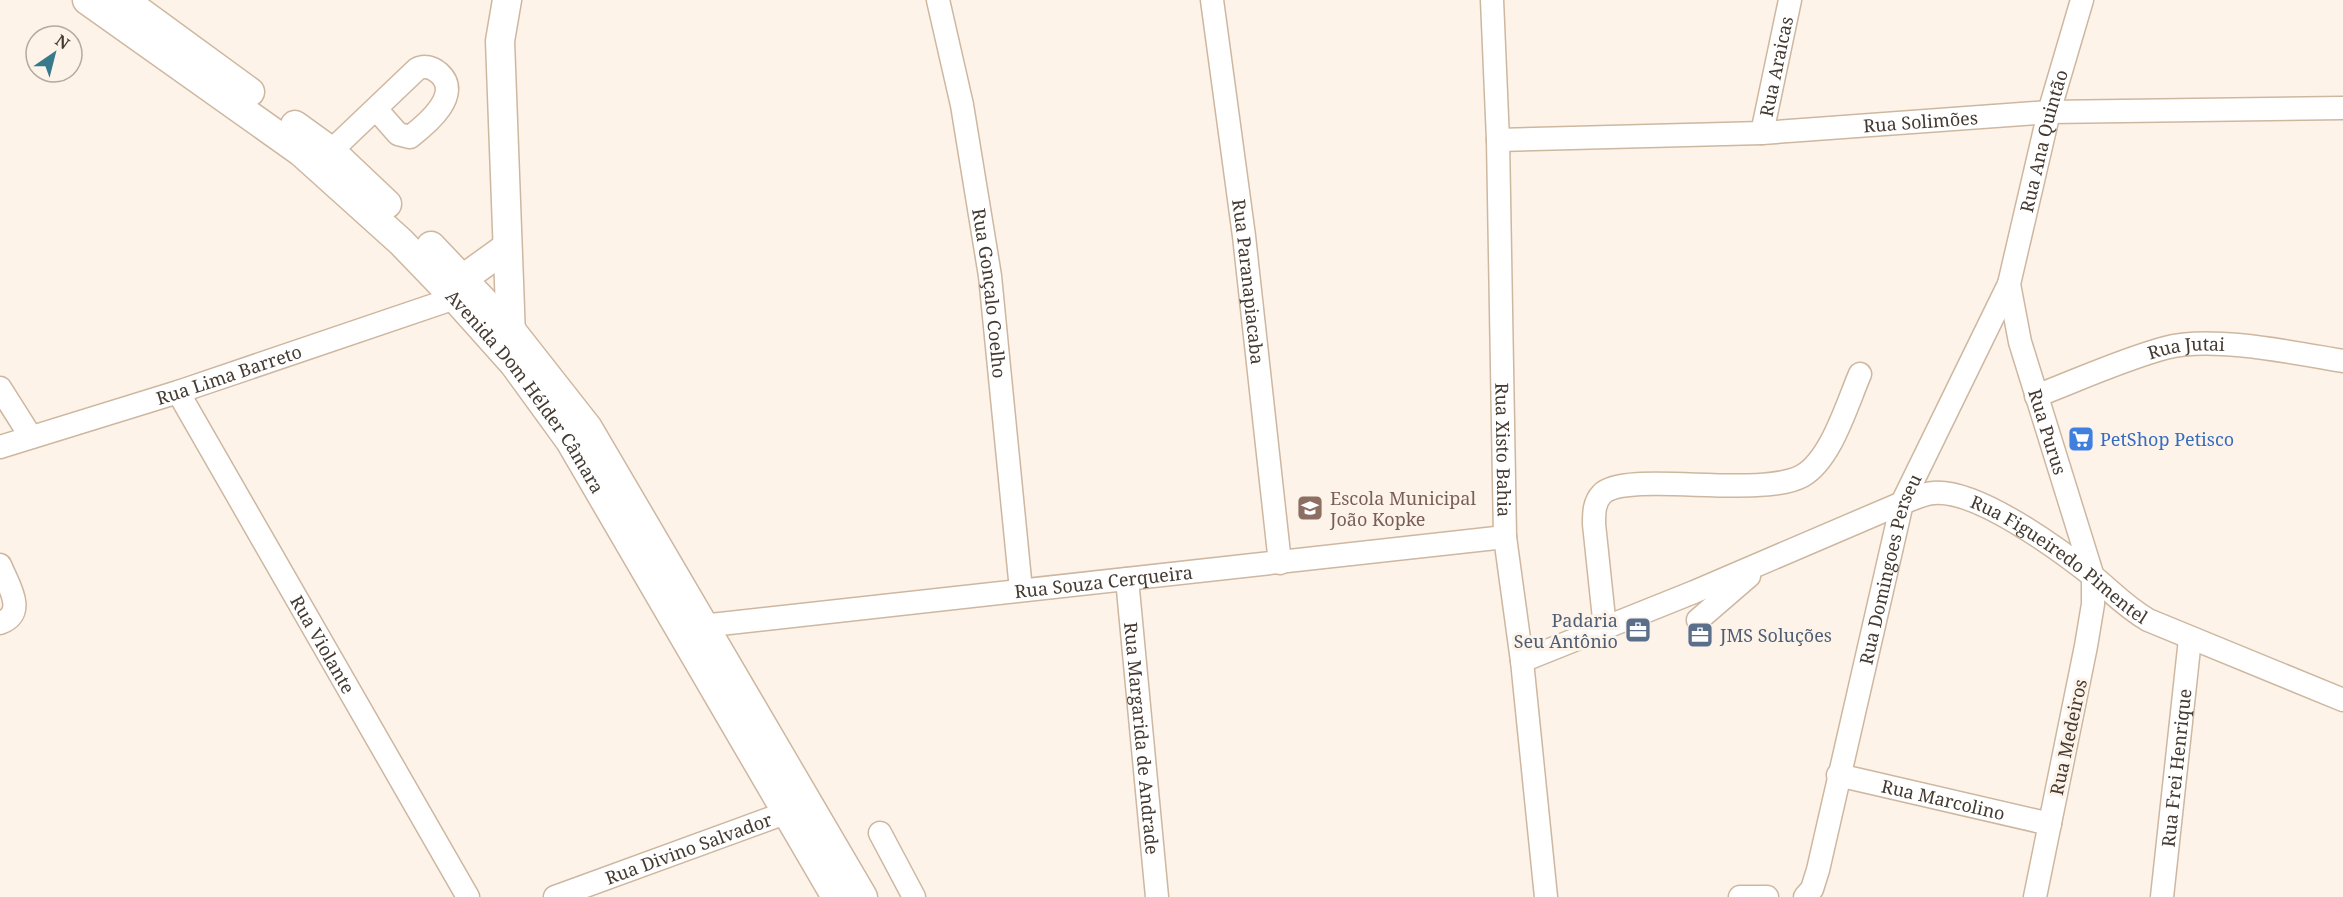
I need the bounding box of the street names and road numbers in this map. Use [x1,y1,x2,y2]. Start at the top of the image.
street label: Rua Araicas [1754,14,1798,119]
street label: Rua Ana Quintão [2014,67,2073,215]
street label: Rua Solimões [1862,105,1979,138]
street label: Rua Paranapiacaba [1227,197,1270,366]
street label: Rua Gonçalo Coelho [967,206,1012,379]
street label: Avenida Dom Hélder Câmara [441,284,610,498]
street label: Rua Jutai [2144,331,2226,364]
street label: Rua Lima Barreto [153,339,305,410]
street label: Rua Xisto Bahia [1490,382,1517,517]
street label: Rua Purus [2023,386,2072,478]
street label: Rua Domingoes Perseu [1853,469,1927,667]
street label: Rua Figueiredo Pimentel [1967,489,2153,629]
street label: Rua Souza Cerqueira [1013,560,1194,603]
street label: Rua Violante [285,591,361,698]
street label: Rua Margarida de Andrade [1119,621,1165,856]
street label: Rua Medeiros [2044,677,2092,797]
street label: Rua Frei Henrique [2156,687,2197,848]
street label: Rua Marcolino [1879,773,2007,825]
street label: Rua Divino Salvador [602,807,776,890]

